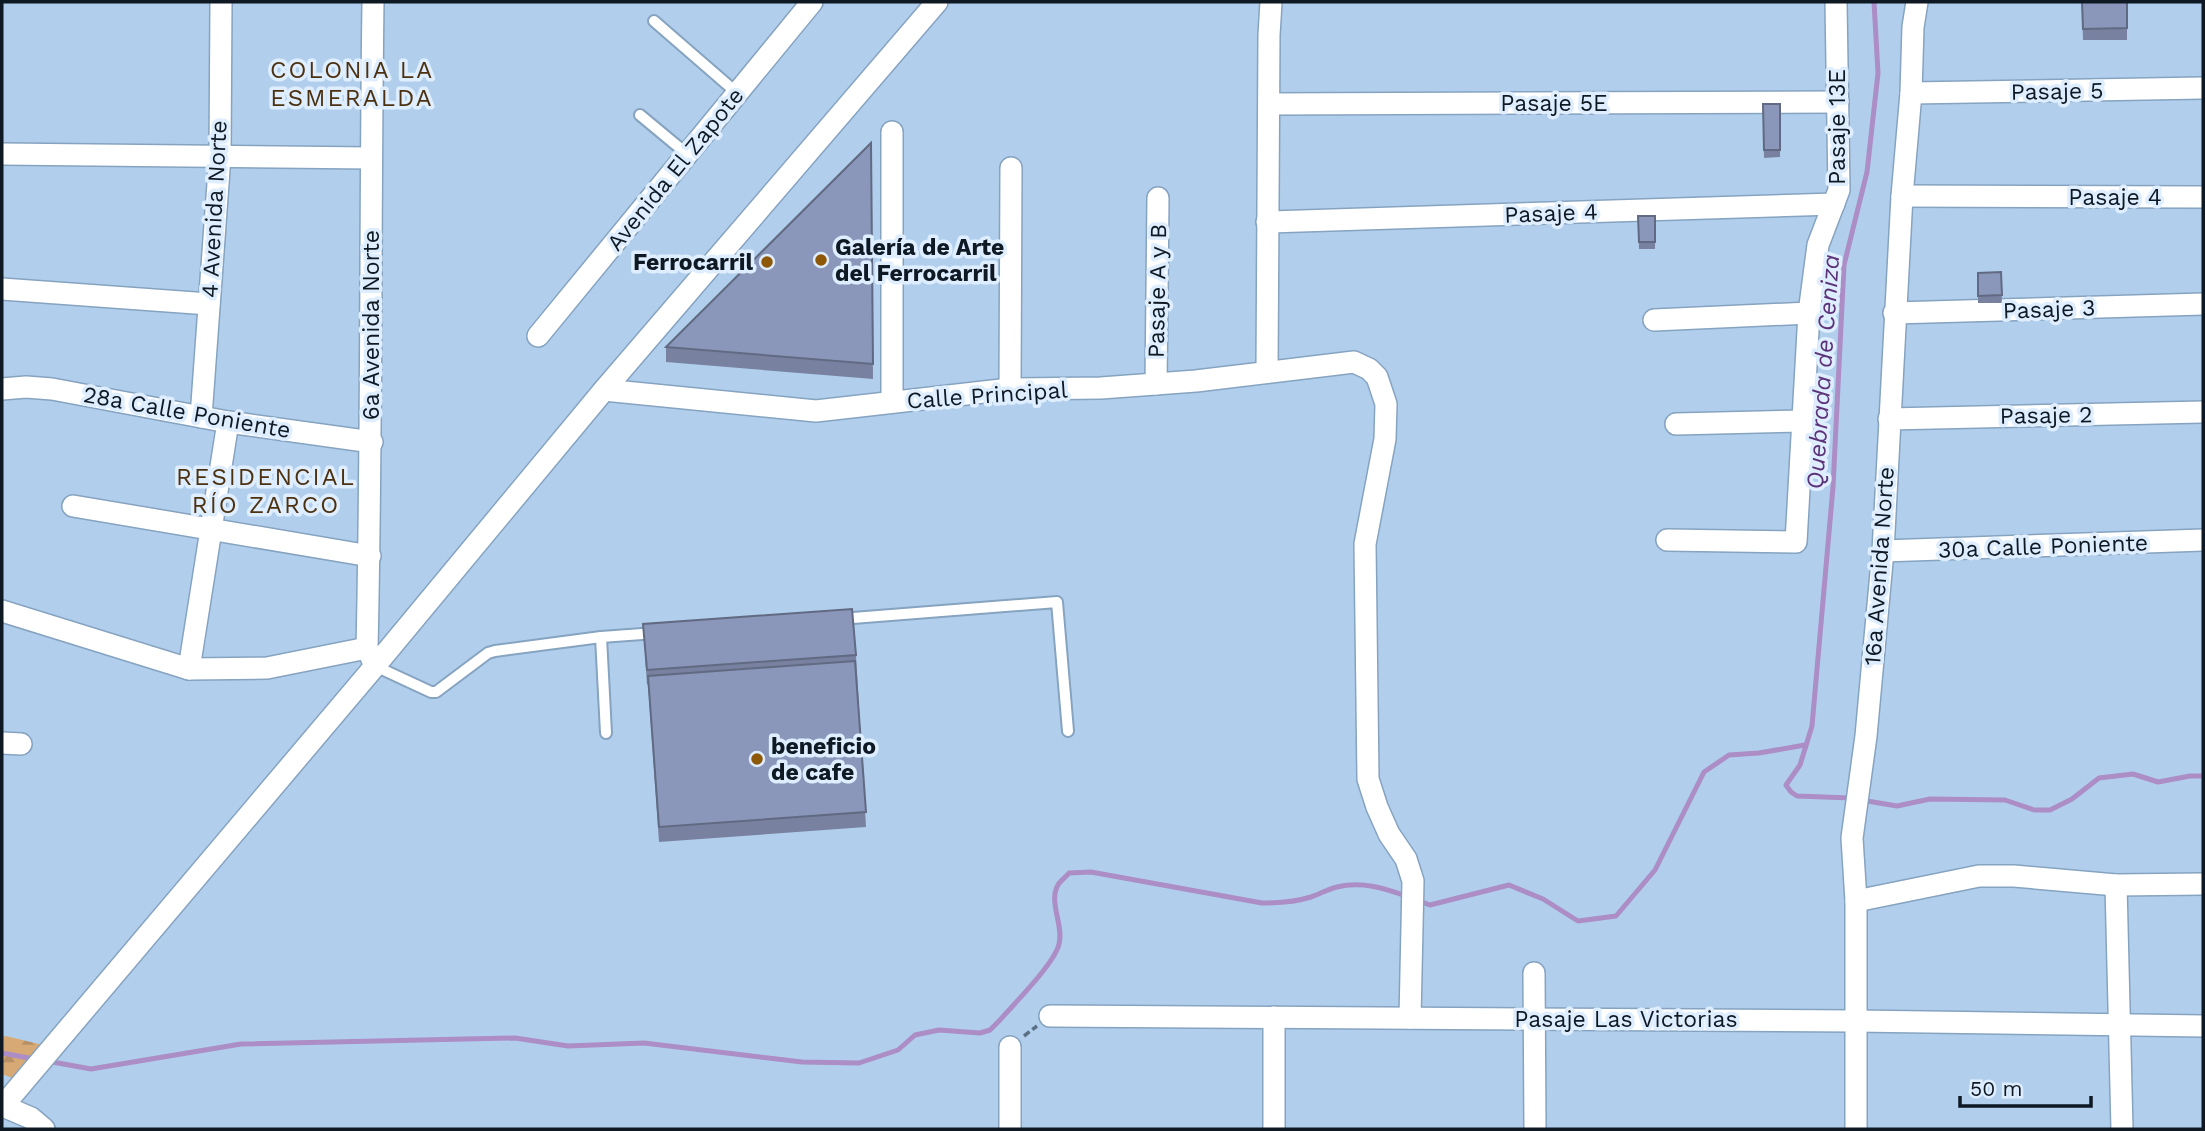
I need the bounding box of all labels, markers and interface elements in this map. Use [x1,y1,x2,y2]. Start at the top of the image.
district label: COLONIA LA ESMERALDA [270,56,434,112]
street label: Pasaje 13E [1824,69,1851,185]
street label: Pasaje 5 [2010,77,2104,106]
street label: Avenida El Zapote [601,82,749,256]
street label: Pasaje 5E [1500,90,1608,117]
street label: 4 Avenida Norte [196,120,233,299]
street label: Pasaje 4 [2068,184,2162,211]
street label: Pasaje 4 [1504,198,1598,229]
street label: Pasaje A y B [1143,224,1172,358]
street label: 6a Avenida Norte [358,230,385,420]
place label: Galería de Arte del Ferrocarril [835,234,1004,287]
place label: Ferrocarril [633,249,753,276]
marker: Galería de Arte del Ferrocarril [813,252,829,268]
water label: Quebrada de Ceniza [1801,253,1845,490]
marker: Ferrocarril [759,254,775,270]
street label: Pasaje 3 [2002,294,2096,325]
street label: Calle Principal [906,376,1068,415]
street label: 28a Calle Poniente [81,381,293,444]
street label: Pasaje 2 [1999,401,2093,430]
district label: RESIDENCIAL RÍO ZARCO [176,463,356,519]
street label: 16a Avenida Norte [1859,466,1900,666]
street label: 30a Calle Poniente [1937,529,2149,564]
place label: beneficio de cafe [771,733,876,786]
marker: beneficio de cafe [749,751,765,767]
street label: Pasaje Las Victorias [1514,1006,1738,1033]
scale bar [1960,1064,2091,1108]
text: 50 m [1970,1076,2022,1101]

